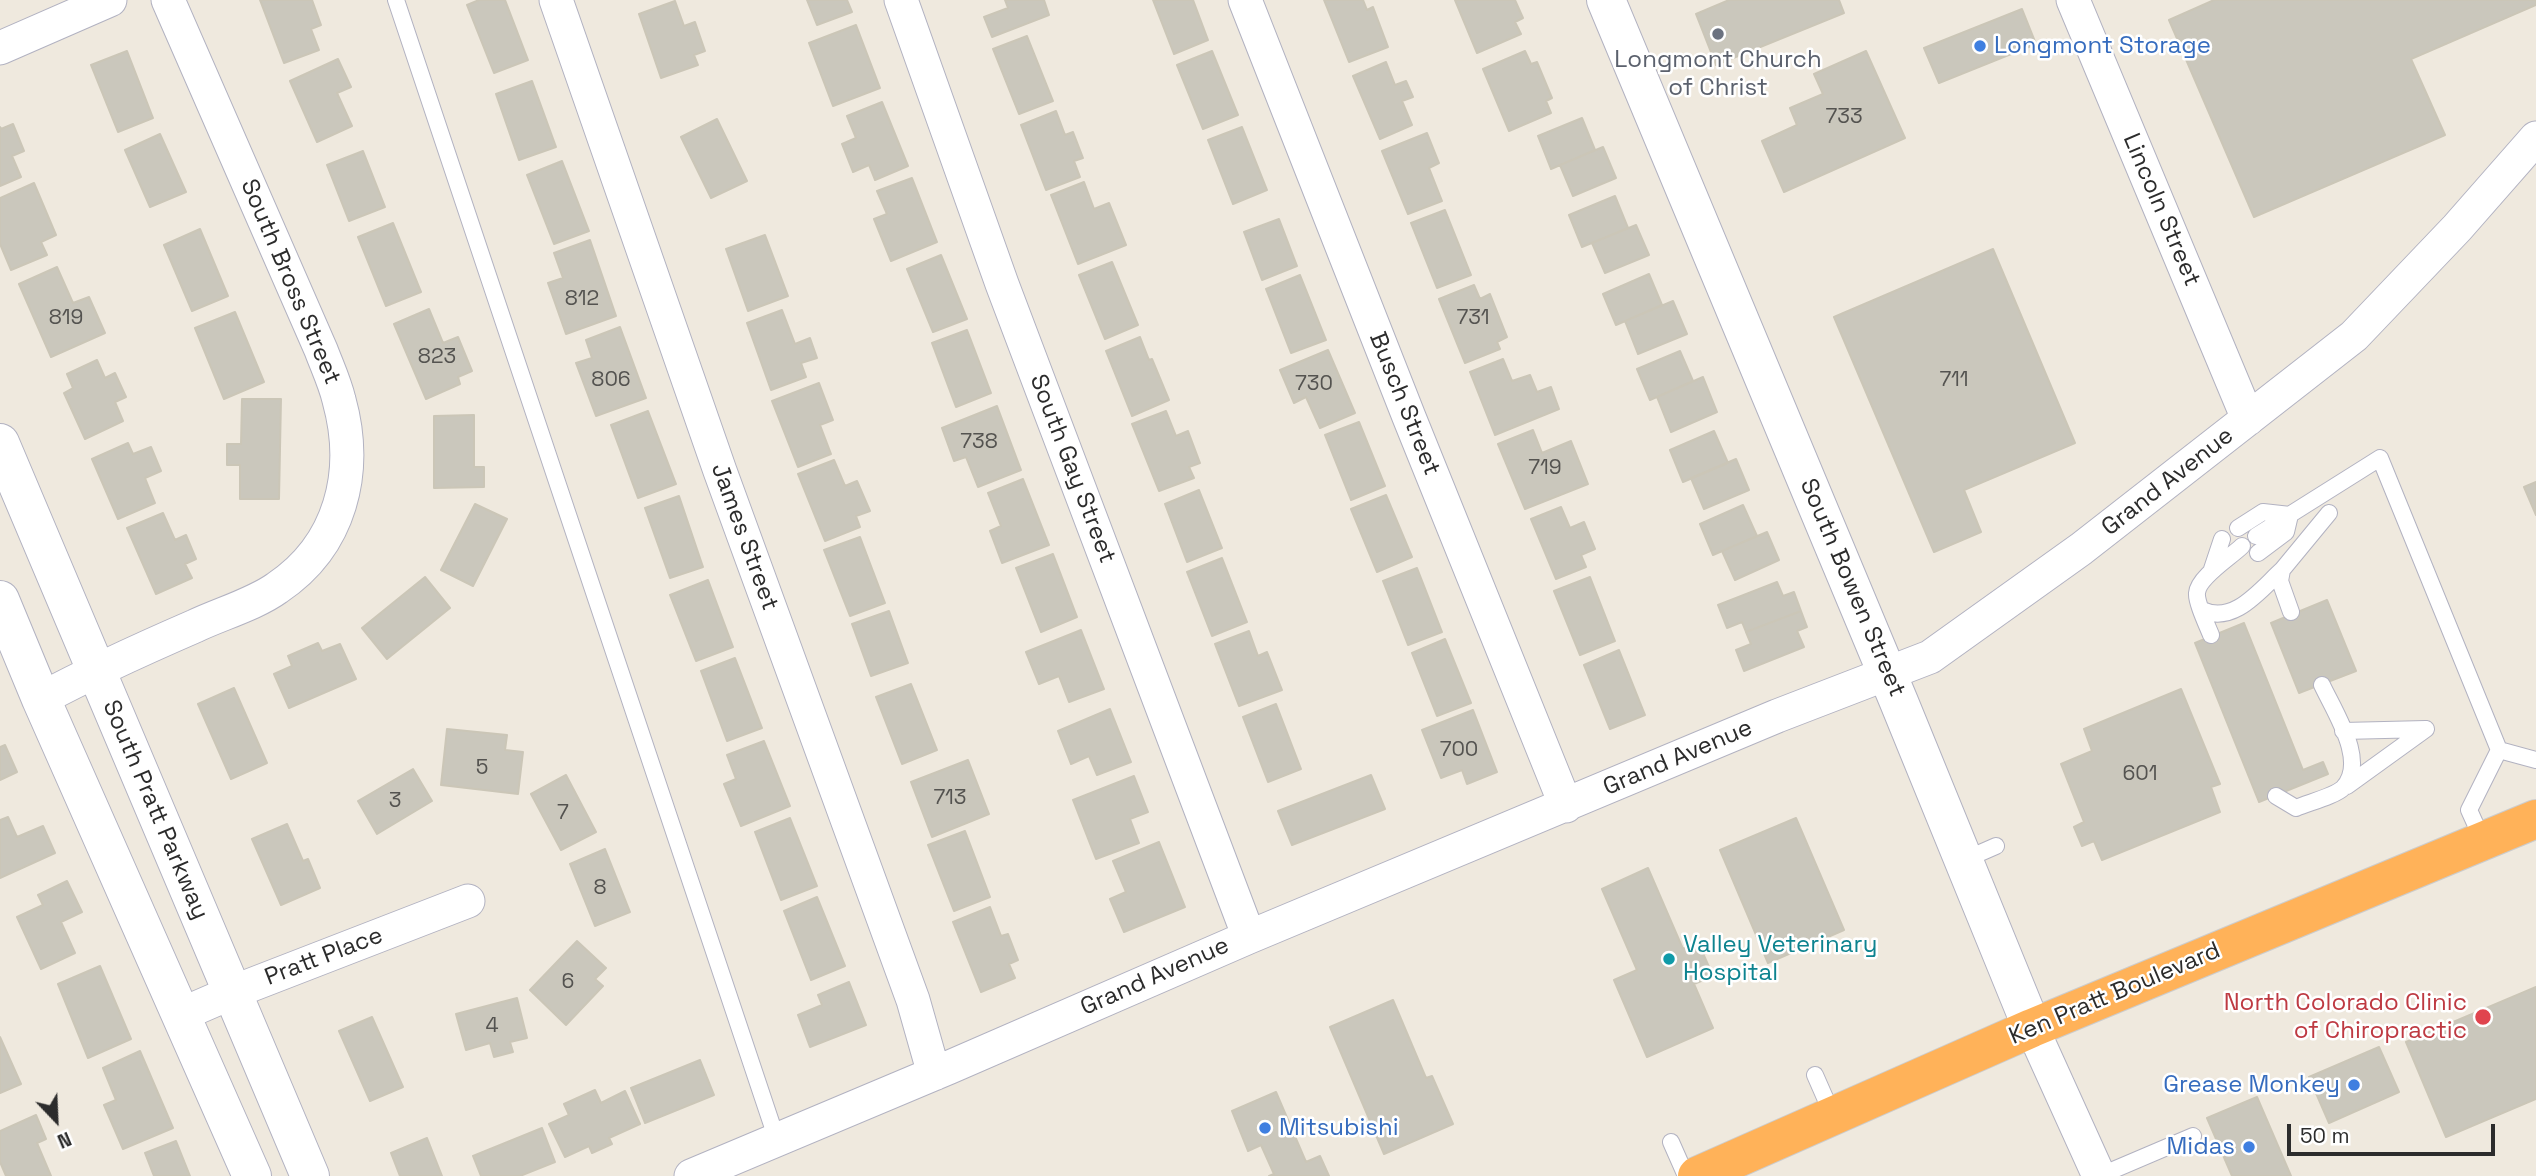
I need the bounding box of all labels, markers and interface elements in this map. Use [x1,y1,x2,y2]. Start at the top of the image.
marker: Longmont Church of Christ [1710,26,1726,42]
place label: Longmont Storage [1994,32,2211,60]
marker: Longmont Storage [1972,38,1988,54]
place label: Longmont Church of Christ [1614,46,1822,102]
house number: 733 [1825,104,1863,130]
street label: Lincoln Street [2116,129,2206,291]
street label: South Bross Street [234,175,346,389]
house number: 812 [565,286,599,312]
house number: 819 [49,305,83,331]
house number: 731 [1456,305,1490,331]
street label: Busch Street [1362,328,1446,480]
house number: 823 [418,344,456,370]
house number: 806 [591,367,631,393]
house number: 711 [1939,367,1969,393]
street label: South Gay Street [1023,371,1121,567]
house number: 730 [1295,371,1333,397]
street label: Grand Avenue [2096,422,2240,542]
house number: 738 [960,429,998,455]
house number: 719 [1528,455,1562,481]
street label: James Street [704,460,784,614]
street label: South Bowen Street [1793,475,1911,701]
street label: South Pratt Parkway [96,696,214,924]
street label: Grand Avenue [1599,714,1757,802]
house number: 700 [1440,737,1478,763]
house number: 5 [476,755,488,781]
house number: 601 [2122,761,2158,787]
house number: 713 [933,785,967,811]
house number: 3 [389,788,401,814]
house number: 7 [557,800,569,826]
house number: 8 [593,875,607,901]
street label: Pratt Place [261,921,387,993]
street label: Grand Avenue [1076,931,1234,1023]
place label: Valley Veterinary Hospital [1683,931,1877,987]
street label: Ken Pratt Boulevard [2005,937,2225,1051]
marker: Valley Veterinary Hospital [1661,951,1677,967]
house number: 6 [562,969,574,995]
place label: North Colorado Clinic of Chiropractic [2224,989,2467,1045]
marker: North Colorado Clinic of Chiropractic [2473,1007,2493,1027]
house number: 4 [485,1013,499,1039]
place label: Grease Monkey [2163,1071,2340,1099]
marker: Grease Monkey [2346,1077,2362,1093]
north arrow [21,1085,91,1155]
scale bar [2291,1110,2499,1154]
place label: Mitsubishi [1279,1114,1399,1142]
marker: Mitsubishi [1257,1120,1273,1136]
text: 50 m [2300,1122,2350,1149]
text: N [54,1126,75,1154]
place label: Midas [2167,1133,2235,1161]
marker: Midas [2241,1139,2257,1155]

